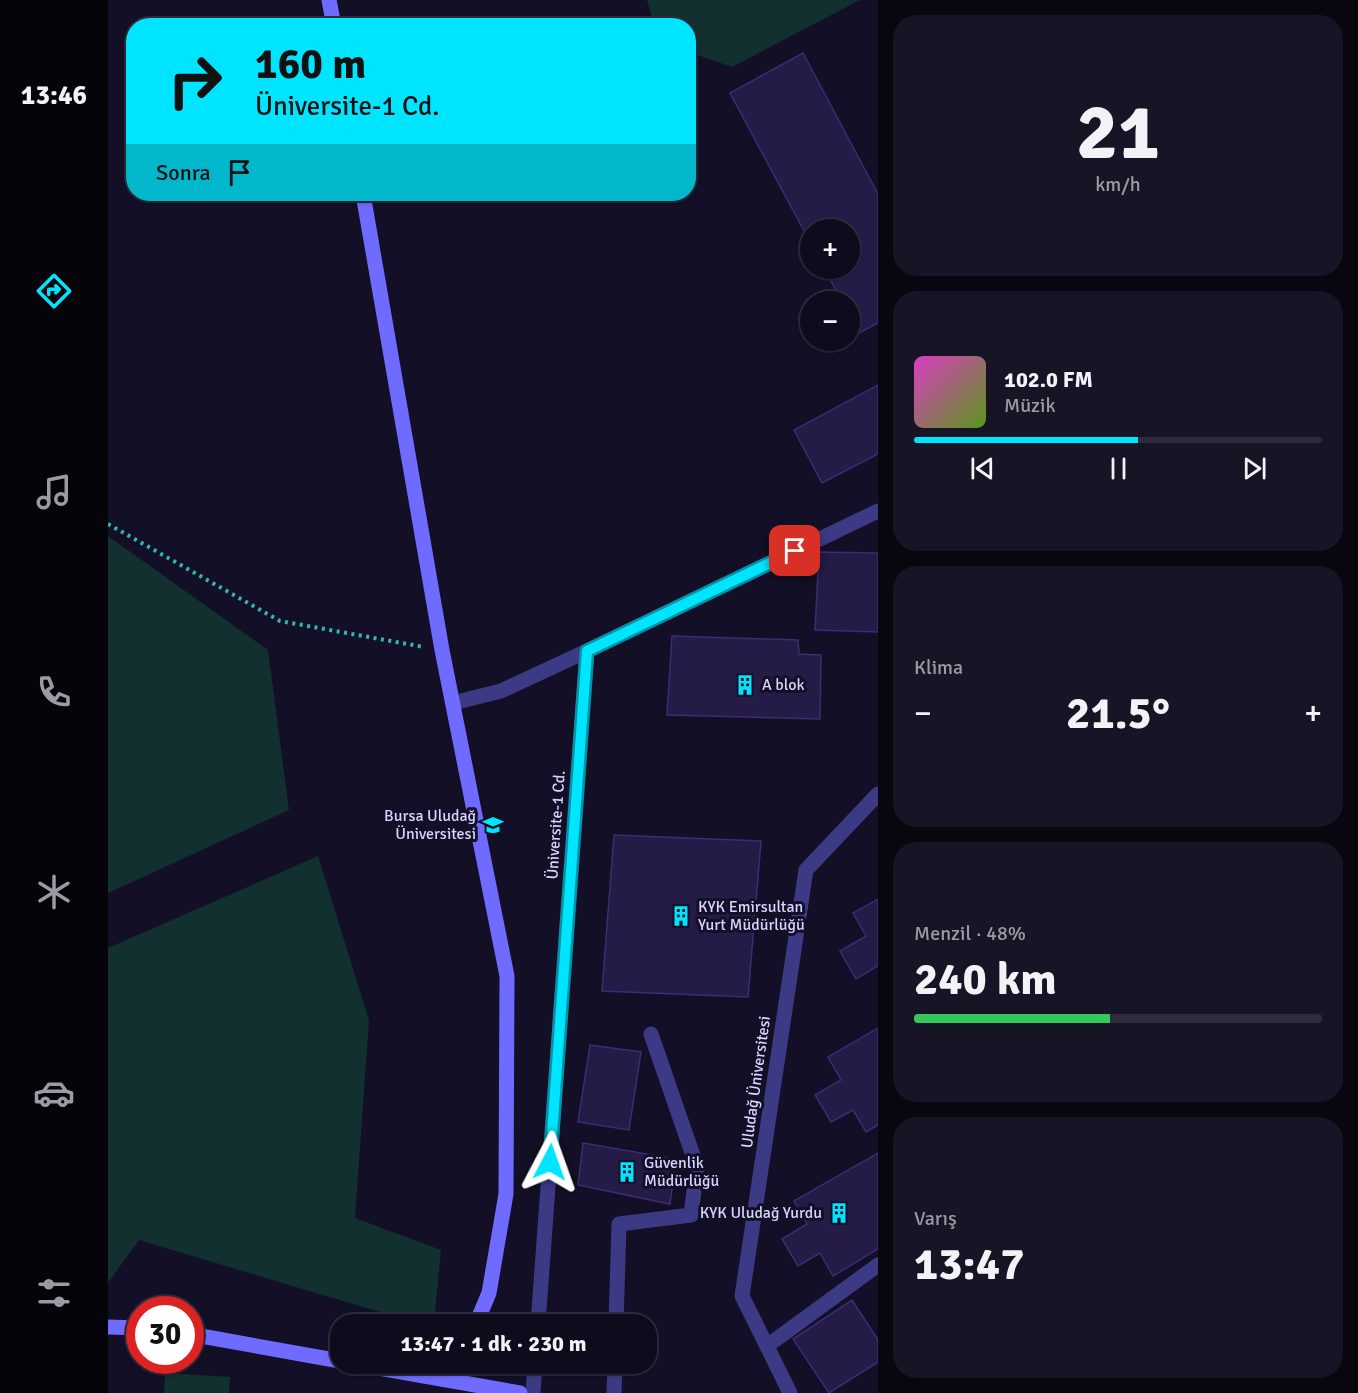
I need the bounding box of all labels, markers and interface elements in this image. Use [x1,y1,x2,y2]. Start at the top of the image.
text: 160 m [255,39,366,90]
icon: right [156,42,234,120]
text: 13:46 [21,79,87,112]
text: 21 [1076,85,1160,181]
text: Üniversite-1 Cd. [255,90,439,123]
icon: arrive [223,156,256,189]
text: Sonra [156,159,211,186]
text: km/h [1095,172,1141,197]
map controls [800,219,860,351]
button: + [800,219,860,279]
icon: directions [33,270,75,312]
button: − [800,291,860,351]
text: 102.0 FM [1004,366,1093,393]
text: Müzik [1004,393,1055,418]
icon: previous [966,452,999,485]
icon: pause [1102,452,1135,485]
icon: next [1238,452,1271,485]
icon: music [33,471,75,513]
pin [769,525,820,576]
icon: arrive [778,534,811,567]
text: Klima [914,655,963,680]
icon: phone [33,671,75,713]
building icon: A blok [733,673,757,697]
place label: A blok [762,675,805,695]
text: 21.5° [1066,686,1170,741]
text: − [914,693,932,734]
text: + [1304,693,1322,734]
street label: Üniversite-1 Cd. [542,770,570,880]
place label: Bursa Uludağ Üniversitesi [384,806,476,844]
school or university icon: Bursa Uludağ Üniversitesi [481,813,505,837]
icon: climate [33,871,75,913]
place label: KYK Emirsultan Yurt Müdürlüğü [698,897,805,935]
building icon: KYK Emirsultan Yurt Müdürlüğü [669,904,693,928]
text: Menzil · 48% [914,921,1026,946]
text: 240 km [914,952,1057,1007]
street label: Uludağ Üniversitesi [737,1015,775,1149]
icon: car [33,1072,75,1114]
position arrow [518,1130,582,1194]
place label: Güvenlik Müdürlüğü [644,1153,719,1191]
building icon: Güvenlik Müdürlüğü [615,1160,639,1184]
building icon: KYK Uludağ Yurdu [827,1201,851,1225]
place label: KYK Uludağ Yurdu [700,1203,822,1223]
text: Varış [914,1206,957,1231]
text: 13:47 [914,1237,1024,1292]
icon: filters [33,1272,75,1314]
speed limit sign: 30 [126,1296,204,1374]
text: 13:47 · 1 dk · 230 m [400,1330,587,1357]

